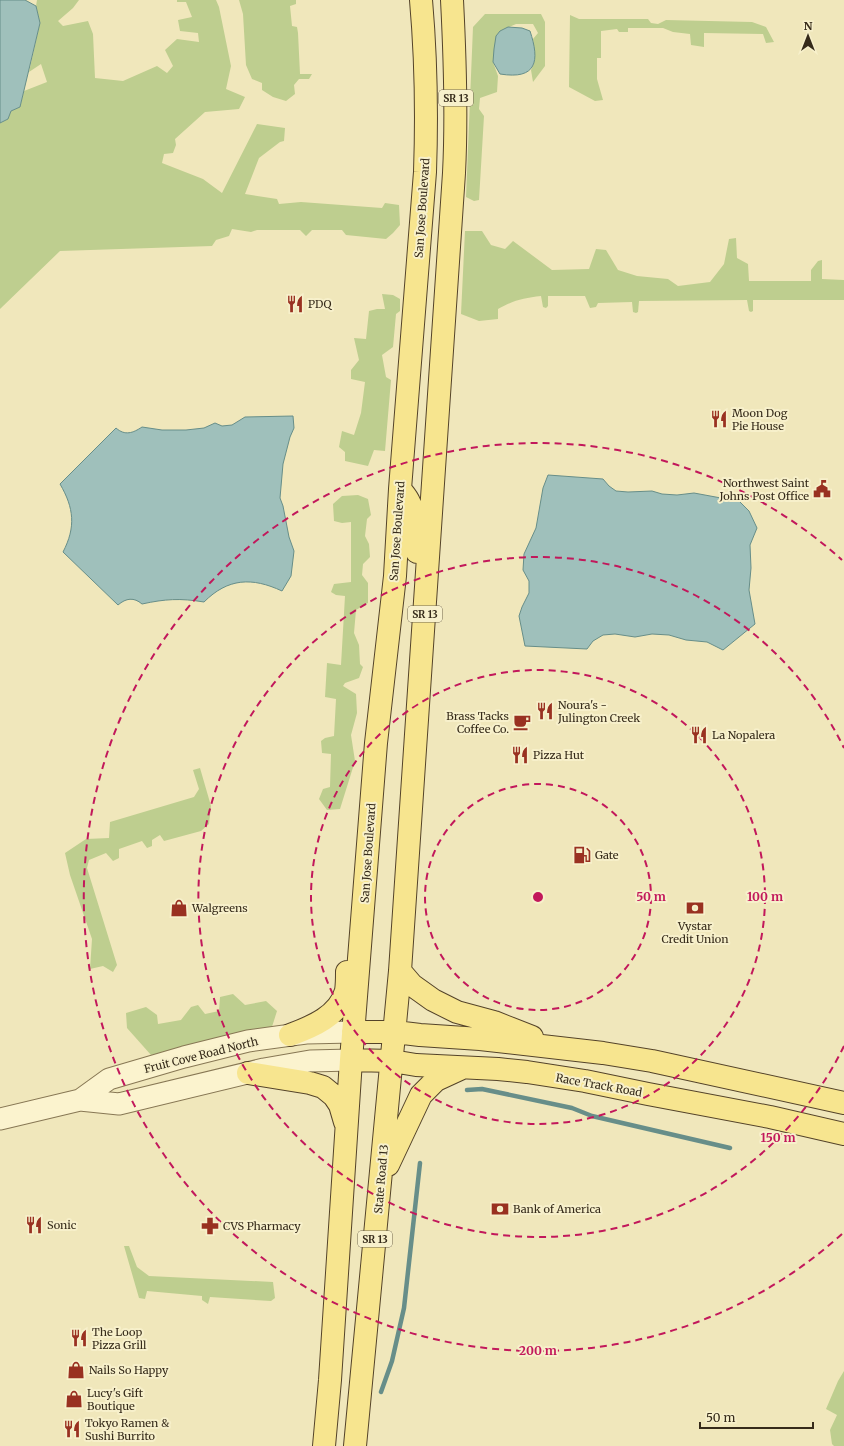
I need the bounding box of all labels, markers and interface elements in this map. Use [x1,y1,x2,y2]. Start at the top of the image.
north arrow [788,16,828,56]
text: N [804,19,813,33]
road number: SR 13 [439,90,473,106]
street label: San Jose Boulevard [412,157,432,258]
restaurant icon: PDQ [285,294,305,314]
place label: PDQ [308,297,333,311]
place label: Moon Dog Pie House [732,406,788,433]
restaurant icon: Moon Dog Pie House [709,409,729,429]
place label: Northwest Saint Johns Post Office [719,476,810,503]
public building icon: Northwest Saint Johns Post Office [812,479,832,499]
street label: San Jose Boulevard [387,480,407,581]
road number: SR 13 [408,606,442,622]
place label: Noura's - Julington Creek [557,698,640,725]
restaurant icon: Noura's - Julington Creek [535,701,555,721]
place label: Brass Tacks Coffee Co. [446,709,509,736]
cafe icon: Brass Tacks Coffee Co. [512,712,532,732]
restaurant icon: La Nopalera [689,725,709,745]
place label: La Nopalera [712,728,775,742]
restaurant icon: Pizza Hut [510,745,530,765]
place label: Pizza Hut [533,748,585,762]
street label: San Jose Boulevard [358,802,378,903]
fuel station icon: Gate [572,845,592,865]
place label: Gate [595,848,619,862]
text: 50 m [636,889,666,904]
text: 100 m [747,889,783,904]
centre of rings [531,890,545,904]
shop icon: Walgreens [169,898,189,918]
bank icon: Vystar Credit Union [685,898,705,918]
place label: Walgreens [191,901,248,915]
place label: Vystar Credit Union [661,919,729,946]
street label: Fruit Cove Road North [143,1034,260,1076]
street label: Race Track Road [555,1071,644,1100]
text: 150 m [761,1130,796,1145]
street label: State Road 13 [371,1144,391,1214]
bank icon: Bank of America [490,1199,510,1219]
place label: Bank of America [513,1202,601,1216]
restaurant icon: Sonic [24,1215,44,1235]
pharmacy icon: CVS Pharmacy [200,1216,220,1236]
place label: Sonic [47,1218,77,1232]
place label: CVS Pharmacy [223,1219,301,1233]
road number: SR 13 [358,1231,392,1247]
place label: The Loop Pizza Grill [92,1325,147,1352]
restaurant icon: The Loop Pizza Grill [69,1328,89,1348]
text: 200 m [519,1343,557,1358]
shop icon: Nails So Happy [66,1360,86,1380]
place label: Nails So Happy [89,1363,169,1377]
place label: Lucy's Gift Boutique [87,1386,144,1413]
shop icon: Lucy's Gift Boutique [64,1389,84,1409]
scale bar [700,1404,813,1430]
text: 50 m [706,1410,735,1425]
place label: Tokyo Ramen & Sushi Burrito [85,1416,170,1443]
restaurant icon: Tokyo Ramen & Sushi Burrito [62,1419,82,1439]

